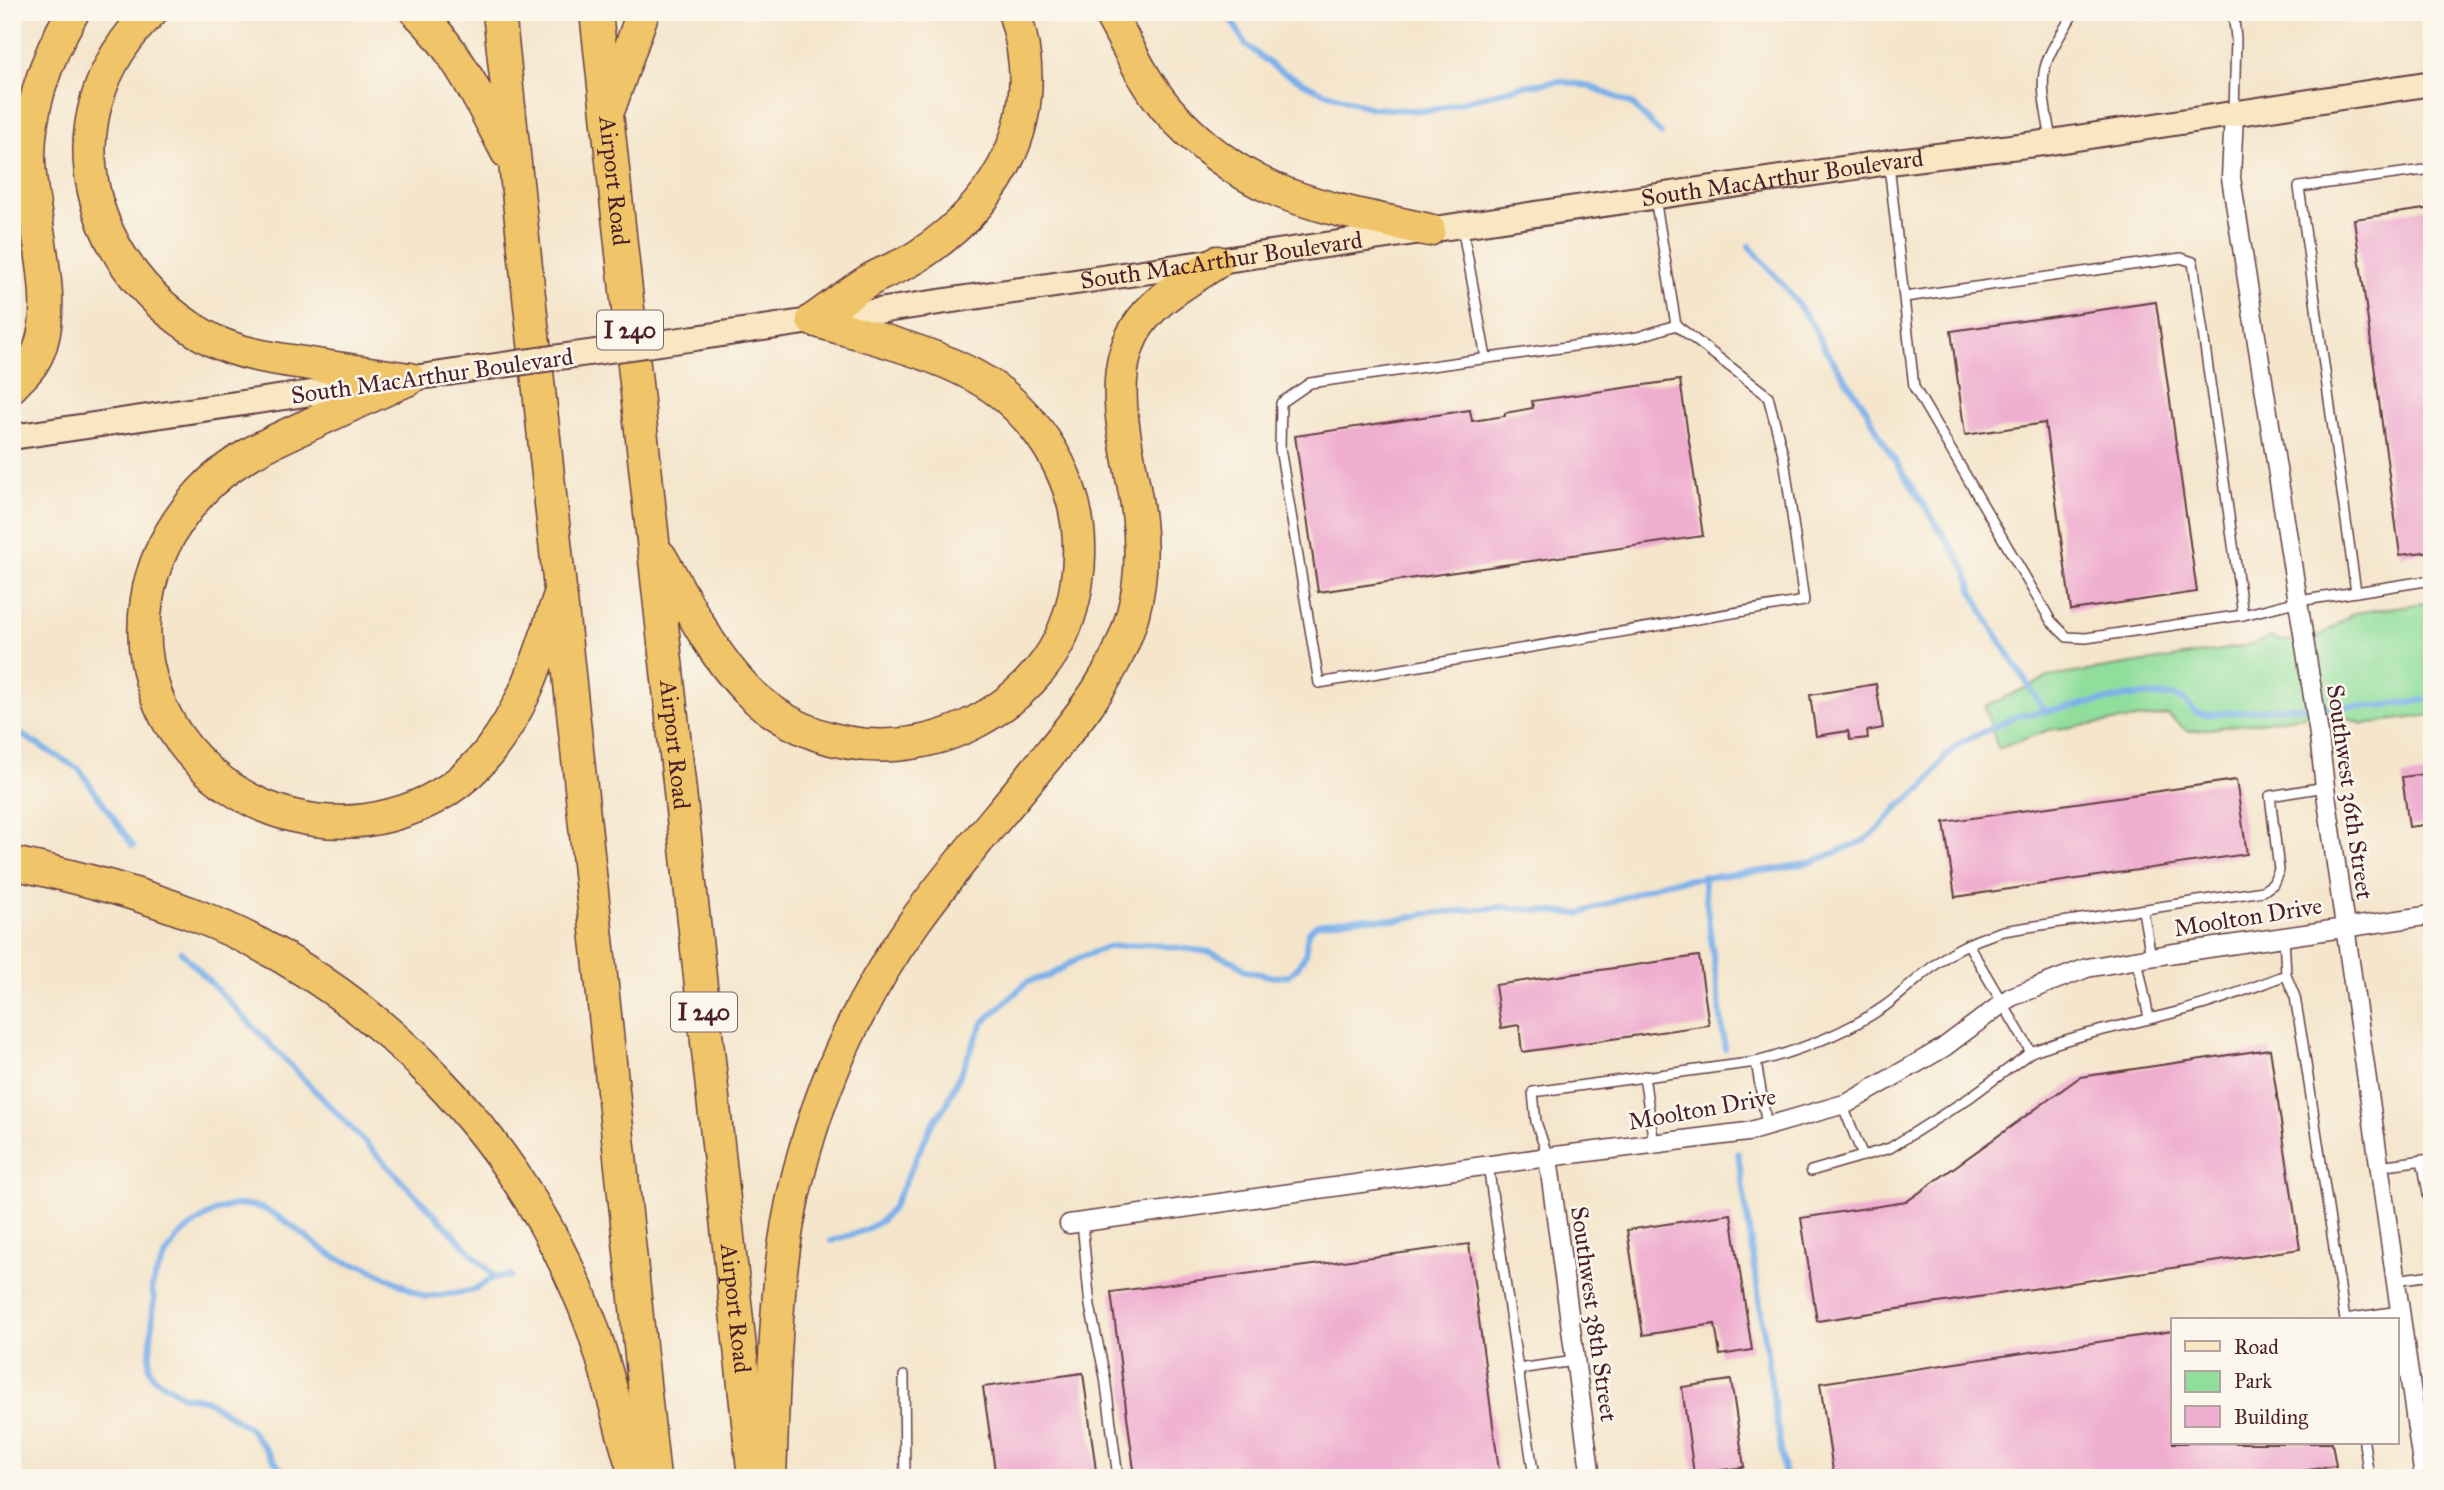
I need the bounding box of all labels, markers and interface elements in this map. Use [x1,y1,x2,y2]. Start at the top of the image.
street label: Airport Road [592,114,636,247]
street label: South MacArthur Boulevard [1639,143,1925,213]
street label: South MacArthur Boulevard [1078,225,1364,296]
road number: I 240 [597,310,663,350]
street label: South MacArthur Boulevard [289,341,575,411]
street label: Airport Road [653,678,697,811]
street label: Southwest 36th Street [2320,683,2380,902]
street label: Moolton Drive [2172,890,2324,944]
road number: I 240 [671,993,737,1032]
street label: Moolton Drive [1626,1081,1778,1137]
street label: Southwest 38th Street [1564,1204,1624,1424]
street label: Airport Road [714,1241,758,1375]
legend [2171,1318,2398,1444]
text: Road [2234,1334,2279,1360]
text: Park [2234,1368,2272,1394]
text: Building [2234,1404,2308,1430]

